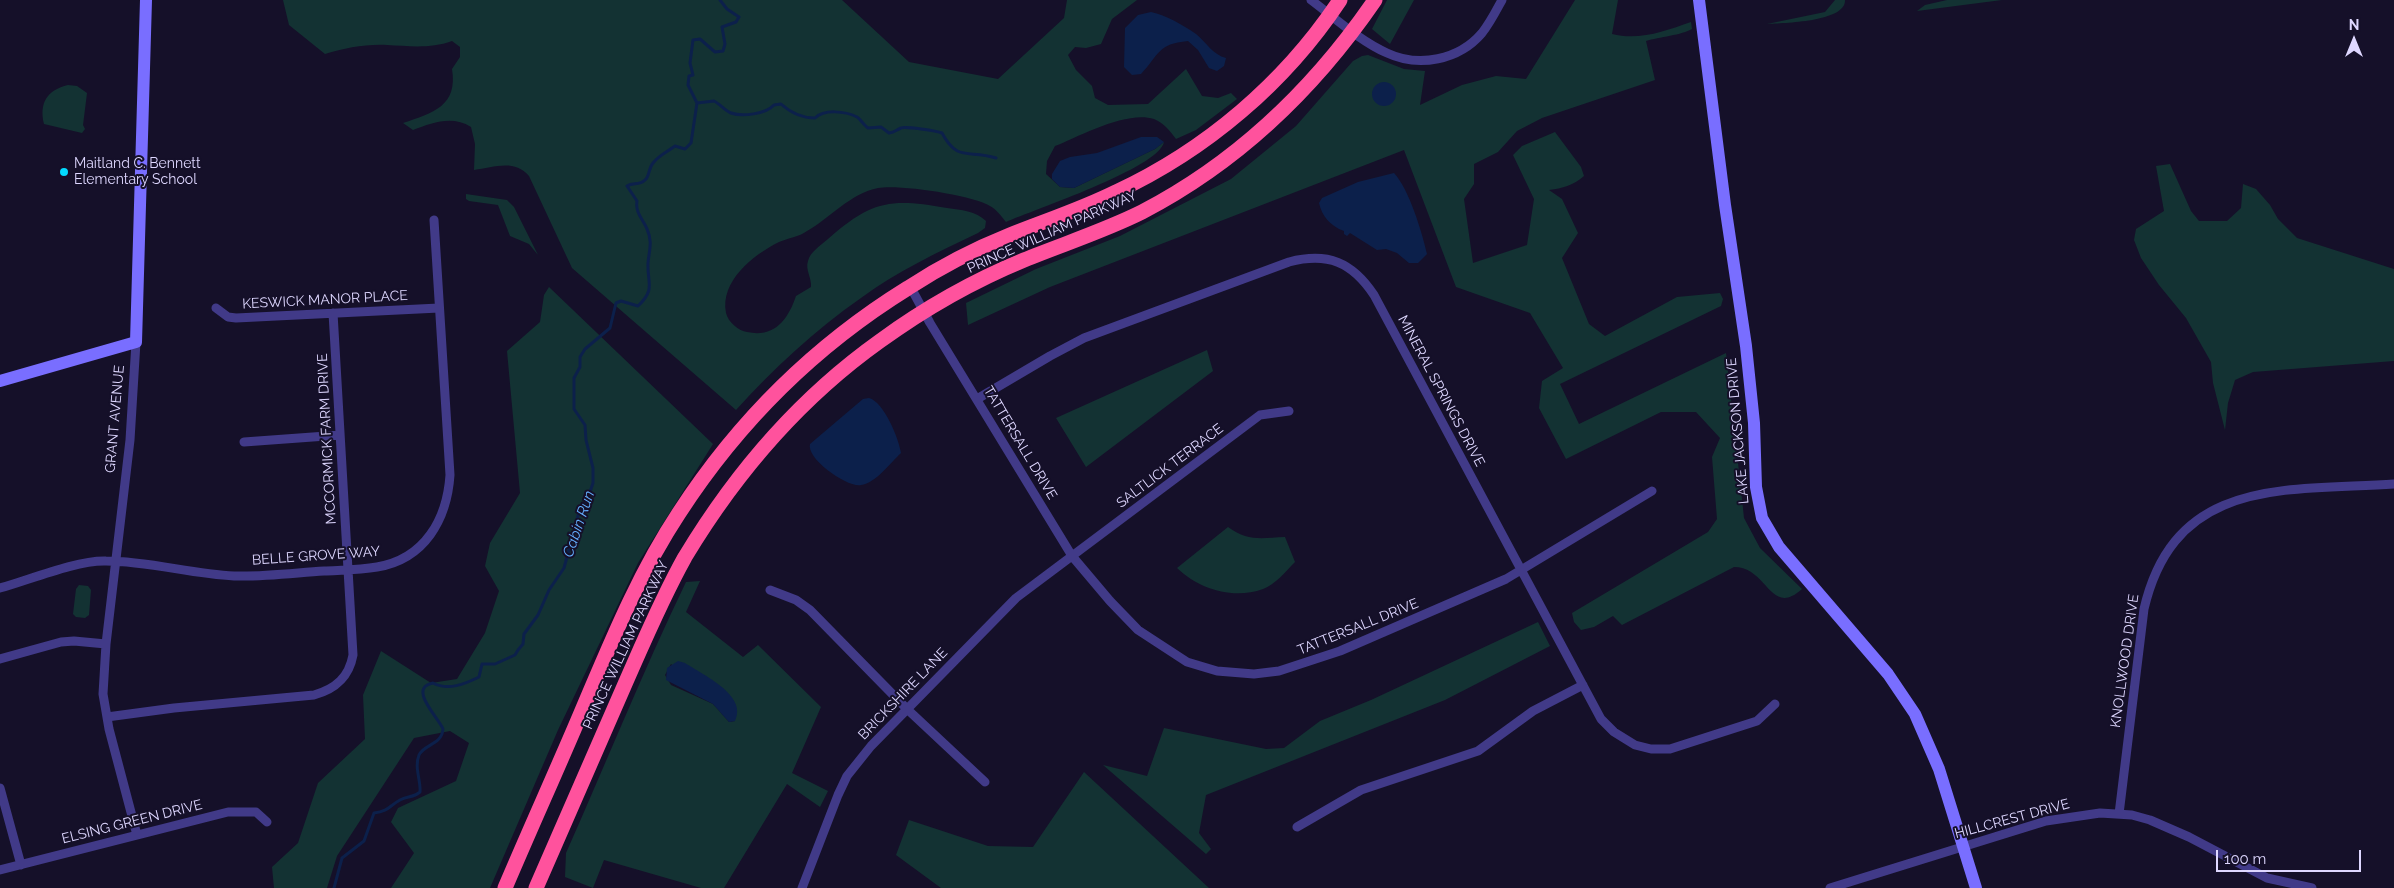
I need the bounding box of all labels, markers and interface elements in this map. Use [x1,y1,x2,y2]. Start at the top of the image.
north arrow [2329,15,2379,65]
text: N [2349,17,2359,33]
place label: Maitland C. Bennett Elementary School [74,156,201,188]
marker: Maitland C. Bennett Elementary School [58,166,70,178]
street label: PRINCE WILLIAM PARKWAY [965,187,1139,277]
street label: KESWICK MANOR PLACE [242,287,408,313]
street label: MINERAL SPRINGS DRIVE [1394,313,1488,469]
street label: MCCORMICK FARM DRIVE [314,353,340,525]
street label: LAKE JACKSON DRIVE [1723,357,1753,505]
street label: GRANT AVENUE [102,364,128,474]
street label: TATTERSALL DRIVE [980,383,1060,503]
street label: SALTLICK TERRACE [1113,420,1227,512]
water label: Cabin Run [559,488,599,560]
street label: BELLE GROVE WAY [251,543,381,569]
street label: PRINCE WILLIAM PARKWAY [580,558,672,732]
street label: KNOLLWOOD DRIVE [2107,593,2143,729]
street label: TATTERSALL DRIVE [1295,595,1421,659]
street label: BRICKSHIRE LANE [855,645,951,743]
street label: ELSING GREEN DRIVE [60,796,204,848]
street label: HILLCREST DRIVE [1953,796,2071,842]
scale bar [2219,840,2364,872]
text: 100 m [2224,850,2266,868]

